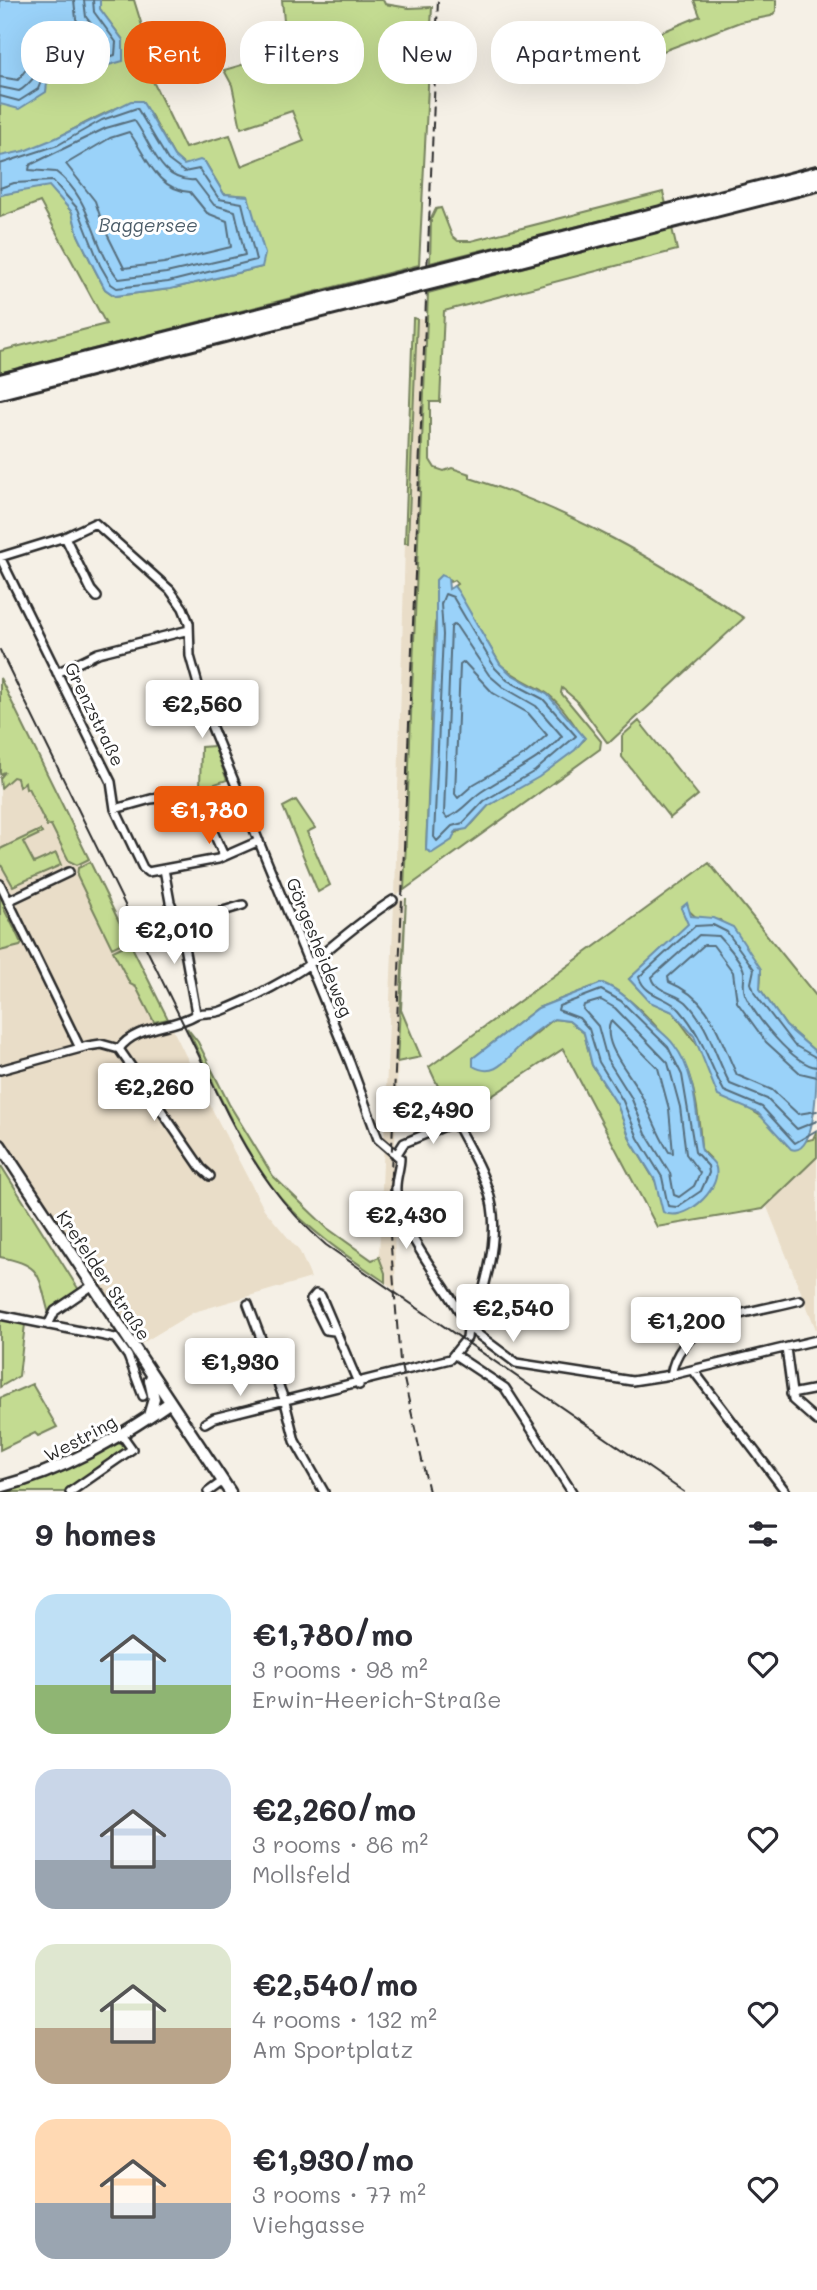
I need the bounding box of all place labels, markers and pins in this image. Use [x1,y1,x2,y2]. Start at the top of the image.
pin: €2,560 [145,680,259,740]
pin: €1,780 [152,786,266,846]
pin: €2,010 [117,906,231,966]
pin: €2,260 [97,1064,211,1123]
pin: €2,490 [376,1086,490,1146]
pin: €2,430 [349,1192,463,1251]
pin: €2,540 [456,1284,570,1344]
pin: €1,200 [629,1298,743,1357]
pin: €1,930 [183,1338,297,1398]

